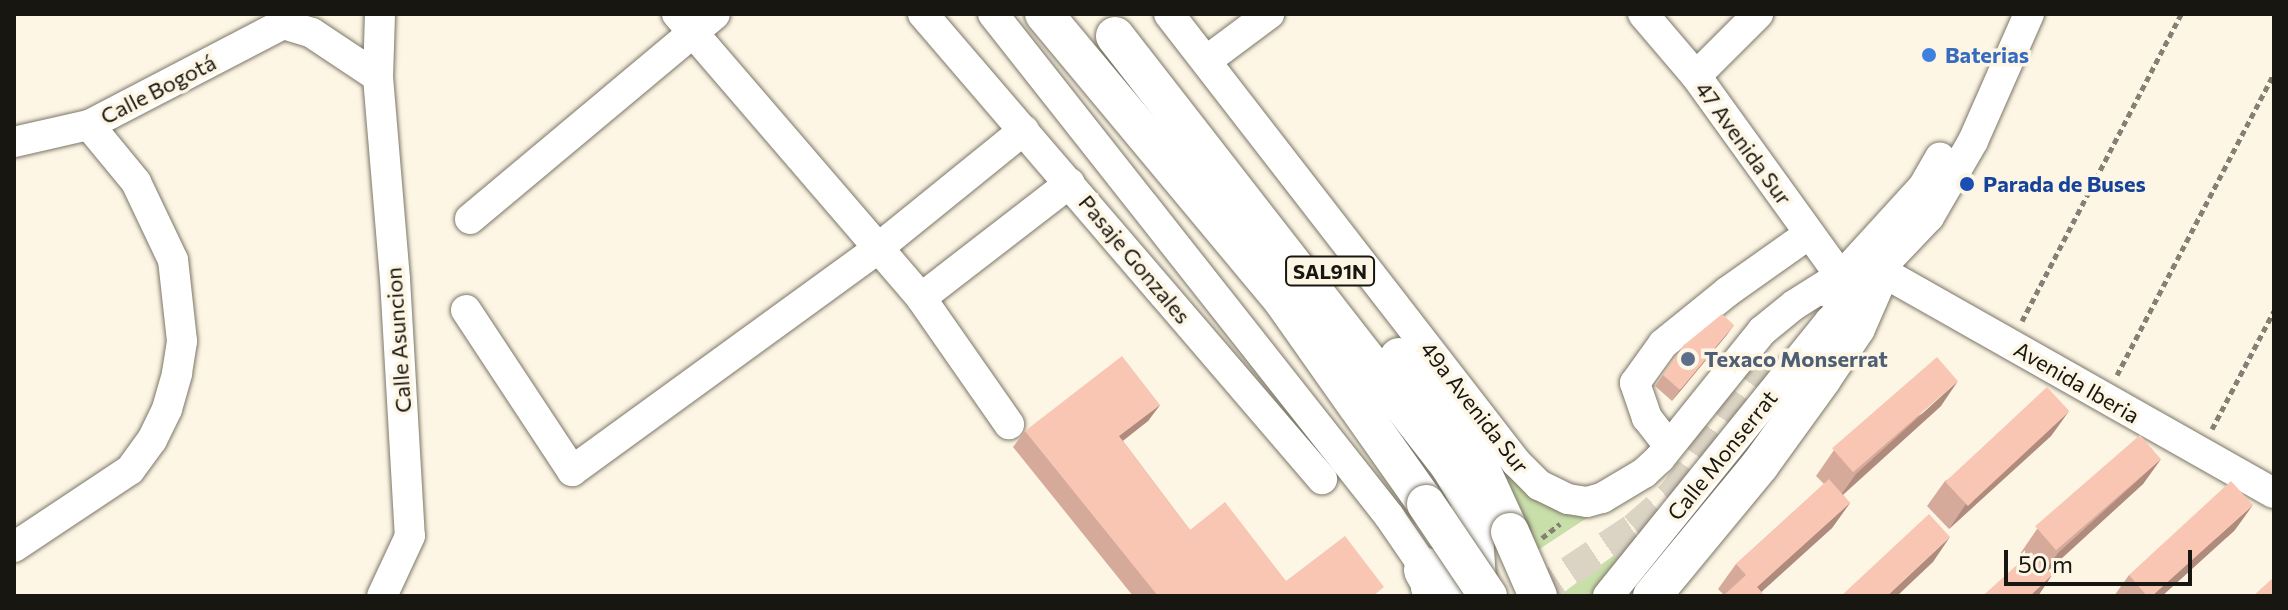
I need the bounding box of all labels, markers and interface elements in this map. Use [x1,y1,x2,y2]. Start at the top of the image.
place label: Baterias [1945,42,2029,68]
marker: Baterias [1920,46,1938,64]
street label: Calle Bogotá [96,49,220,129]
street label: 47 Avenida Sur [1690,76,1798,210]
place label: Parada de Buses [1983,171,2146,197]
marker: Parada de Buses [1958,175,1976,193]
street label: Pasaje Gonzales [1074,189,1196,329]
road number: SAL91N [1284,255,1376,287]
street label: Calle Asuncion [380,266,416,414]
street label: 49a Avenida Sur [1415,336,1535,478]
street label: Avenida Iberia [2010,336,2144,428]
place label: Texaco Monserrat [1704,346,1888,372]
marker: Texaco Monserrat [1679,350,1697,368]
street label: Calle Monserrat [1661,385,1783,525]
scale bar [2008,534,2196,584]
text: 50 m [2018,549,2073,578]

